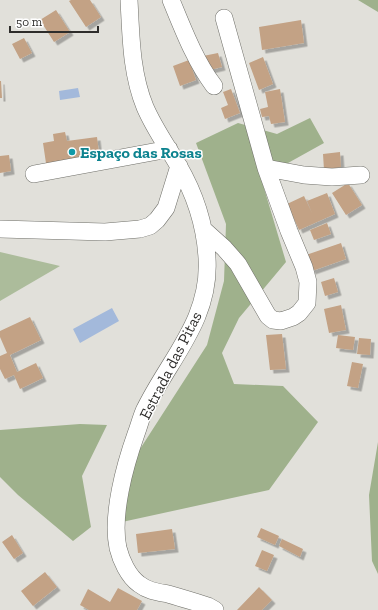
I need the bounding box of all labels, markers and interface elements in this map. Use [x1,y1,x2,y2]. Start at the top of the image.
scale bar [10,8,98,34]
text: 50 m [16,15,43,29]
place label: Espaço das Rosas [80,143,202,162]
marker: Espaço das Rosas [67,147,77,157]
street label: Estrada das Pitas [135,308,206,422]

